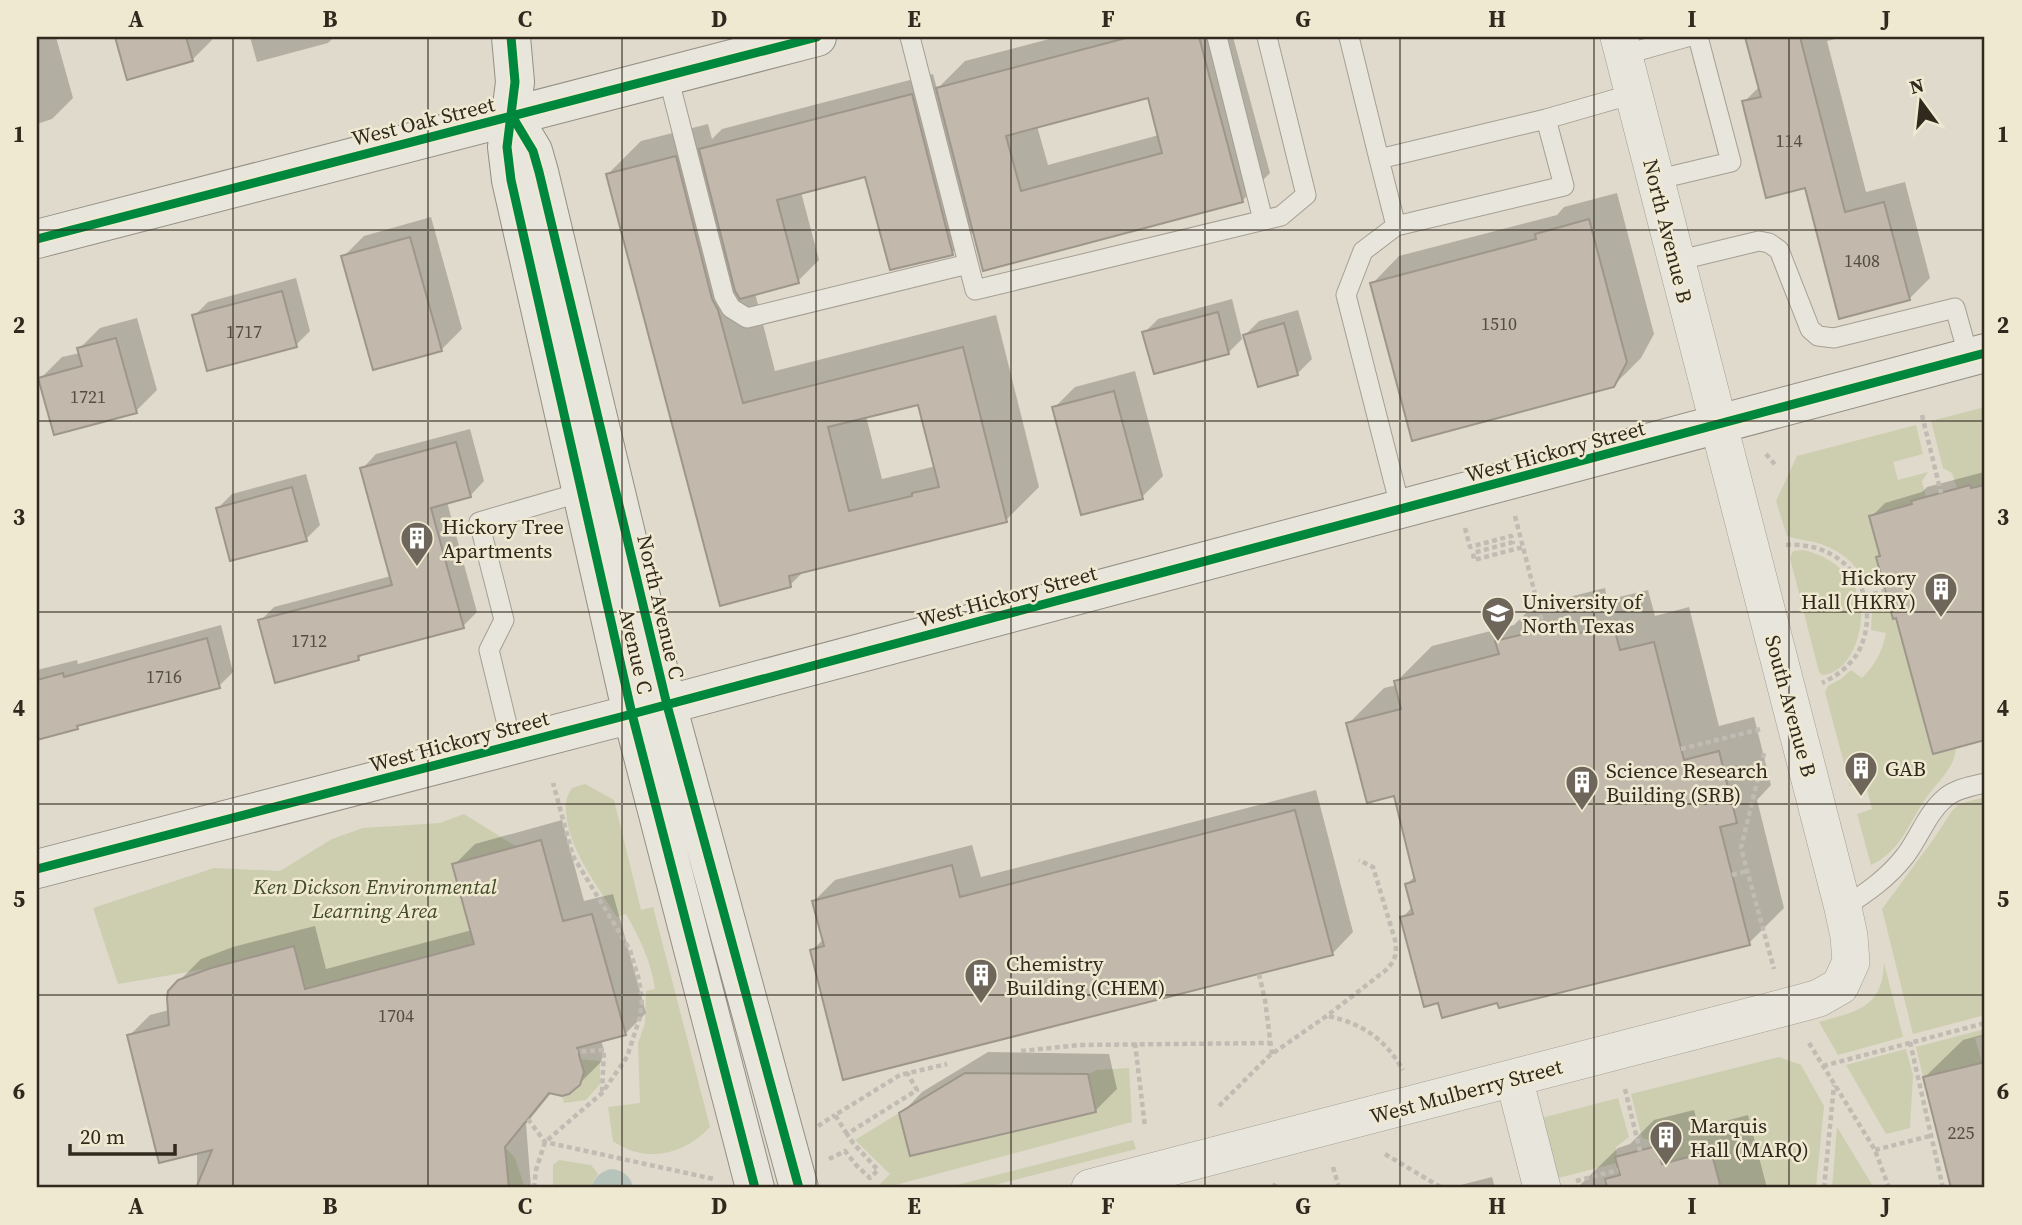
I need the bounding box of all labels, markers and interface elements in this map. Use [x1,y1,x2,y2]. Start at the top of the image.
text: A [128,3,144,35]
text: B [323,3,338,35]
text: C [518,3,532,35]
text: D [711,3,727,35]
text: E [907,3,921,35]
text: F [1101,3,1115,35]
text: G [1295,3,1311,35]
text: H [1488,3,1506,35]
text: I [1688,3,1697,35]
text: J [1879,3,1891,35]
north arrow [1885,66,1955,136]
text: N [1907,71,1927,100]
street label: West Oak Street [348,89,498,153]
text: 1 [13,118,25,150]
text: 1 [1997,118,2009,150]
house number: 114 [1776,128,1803,153]
street label: North Avenue B [1636,156,1700,306]
house number: 1408 [1844,248,1880,273]
text: 2 [13,309,25,341]
text: 2 [1997,309,2009,341]
house number: 1510 [1481,311,1517,336]
house number: 1717 [226,319,262,344]
house number: 1721 [70,384,106,409]
street label: West Hickory Street [1462,413,1648,489]
text: 3 [13,501,25,533]
text: 3 [1997,501,2009,533]
place label: Hickory Tree Apartments [442,512,564,565]
building icon: Hickory Tree Apartments [398,519,436,568]
street label: North Avenue C [632,532,690,682]
street label: West Hickory Street [914,558,1100,634]
place label: Hickory Hall (HKRY) [1801,563,1916,616]
building icon: Hickory Hall (HKRY) [1922,570,1960,619]
place label: University of North Texas [1522,587,1643,640]
school or university icon: University of North Texas [1479,594,1517,643]
street label: Avenue C [614,606,658,696]
house number: 1712 [291,628,327,653]
street label: South Avenue B [1758,632,1824,780]
house number: 1716 [146,664,182,689]
text: 4 [13,692,25,724]
text: 4 [1997,692,2009,724]
street label: West Hickory Street [366,703,552,779]
building icon: GAB [1842,749,1880,798]
place label: GAB [1885,754,1926,783]
place label: Science Research Building (SRB) [1606,756,1768,809]
building icon: Science Research Building (SRB) [1563,763,1601,812]
park label: Ken Dickson Environmental Learning Area [252,872,497,925]
text: 5 [13,883,25,915]
text: 5 [1997,883,2009,915]
place label: Chemistry Building (CHEM) [1006,949,1165,1002]
building icon: Chemistry Building (CHEM) [962,956,1000,1005]
house number: 1704 [378,1003,414,1028]
street label: West Mulberry Street [1367,1051,1566,1131]
text: 6 [13,1075,25,1107]
text: 6 [1997,1075,2009,1107]
place label: Marquis Hall (MARQ) [1690,1111,1809,1164]
scale bar [70,1113,175,1157]
building icon: Marquis Hall (MARQ) [1647,1118,1685,1167]
house number: 225 [1948,1120,1975,1145]
text: 20 m [80,1122,125,1151]
text: A [128,1190,144,1222]
text: B [323,1190,338,1222]
text: C [518,1190,532,1222]
text: D [711,1190,727,1222]
text: E [907,1190,921,1222]
text: F [1101,1190,1115,1222]
text: G [1295,1190,1311,1222]
text: H [1488,1190,1506,1222]
text: I [1688,1190,1697,1222]
text: J [1879,1190,1891,1222]

